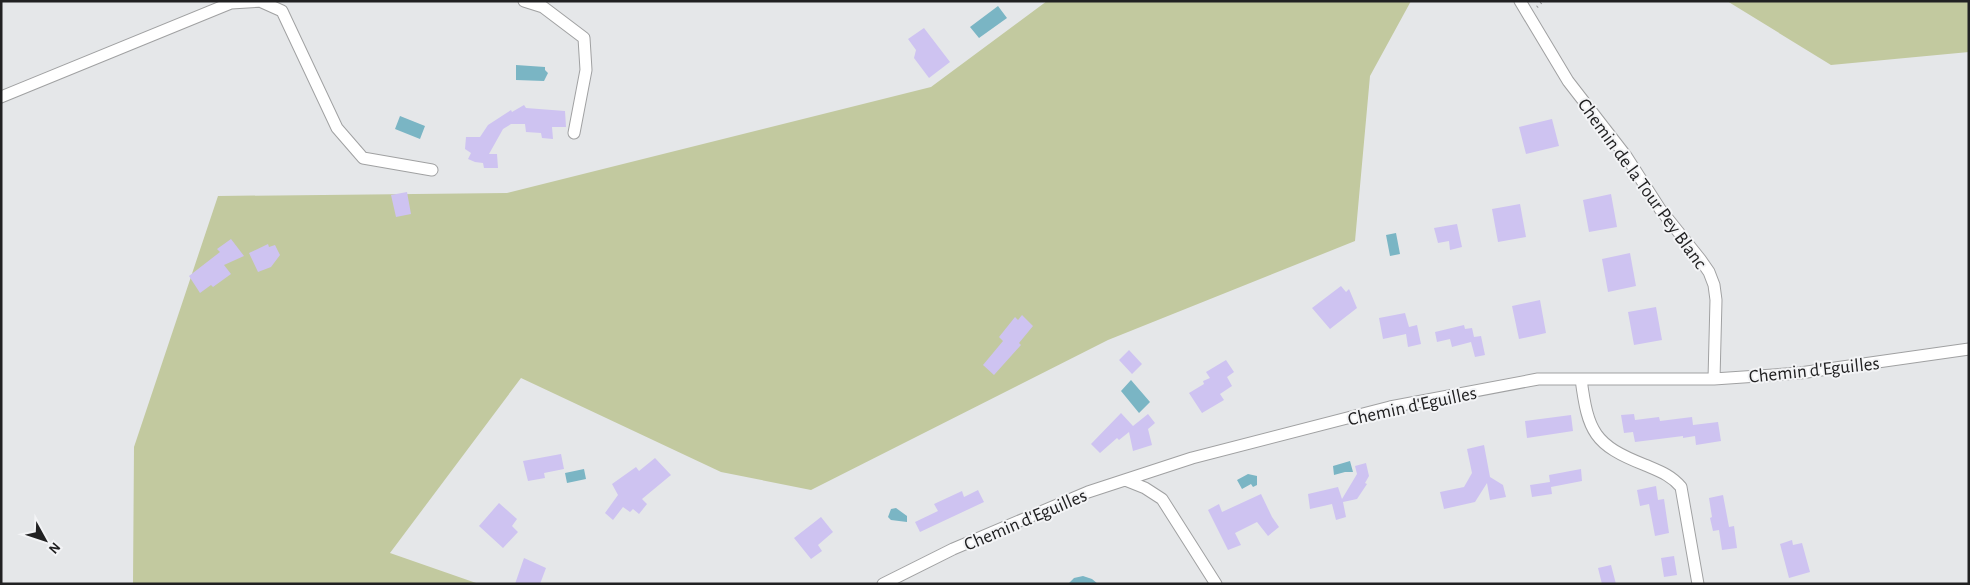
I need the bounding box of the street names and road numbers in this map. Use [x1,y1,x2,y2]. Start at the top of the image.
street label: Chemin de la Tour Pey Blanc [1574,95,1710,273]
street label: Chemin d'Eguilles [1748,354,1880,387]
street label: Chemin d'Eguilles [1346,384,1479,429]
street label: Chemin d'Eguilles [961,486,1090,555]

